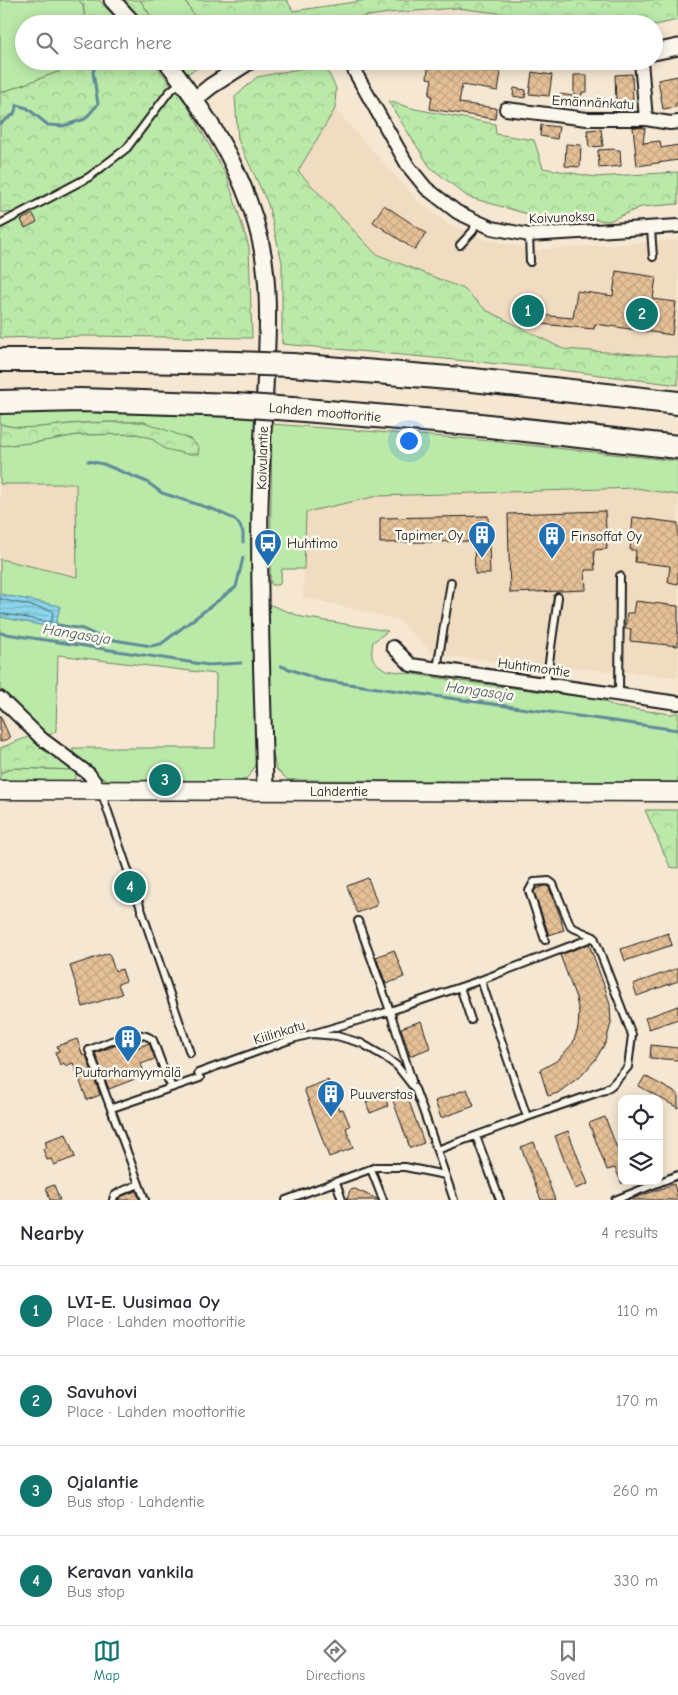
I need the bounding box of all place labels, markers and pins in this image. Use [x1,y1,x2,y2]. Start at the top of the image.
pin: 1 [512,292,544,330]
pin: 2 [626,295,658,333]
building icon: Tapimer Oy [467,520,497,559]
building icon: Finsoffat Oy [537,521,567,560]
place label: Tapimer Oy [395,527,464,544]
bus stop icon: Huhtimo [253,528,283,567]
place label: Finsoffat Oy [571,528,643,545]
place label: Huhtimo [287,535,338,552]
pin: 3 [149,761,181,799]
pin: 4 [114,868,146,906]
building icon: Puutarhamyymälä [113,1024,143,1063]
place label: Puutarhamyymälä [75,1064,181,1081]
building icon: Puuverstas [316,1079,346,1118]
place label: Puuverstas [350,1086,413,1103]

